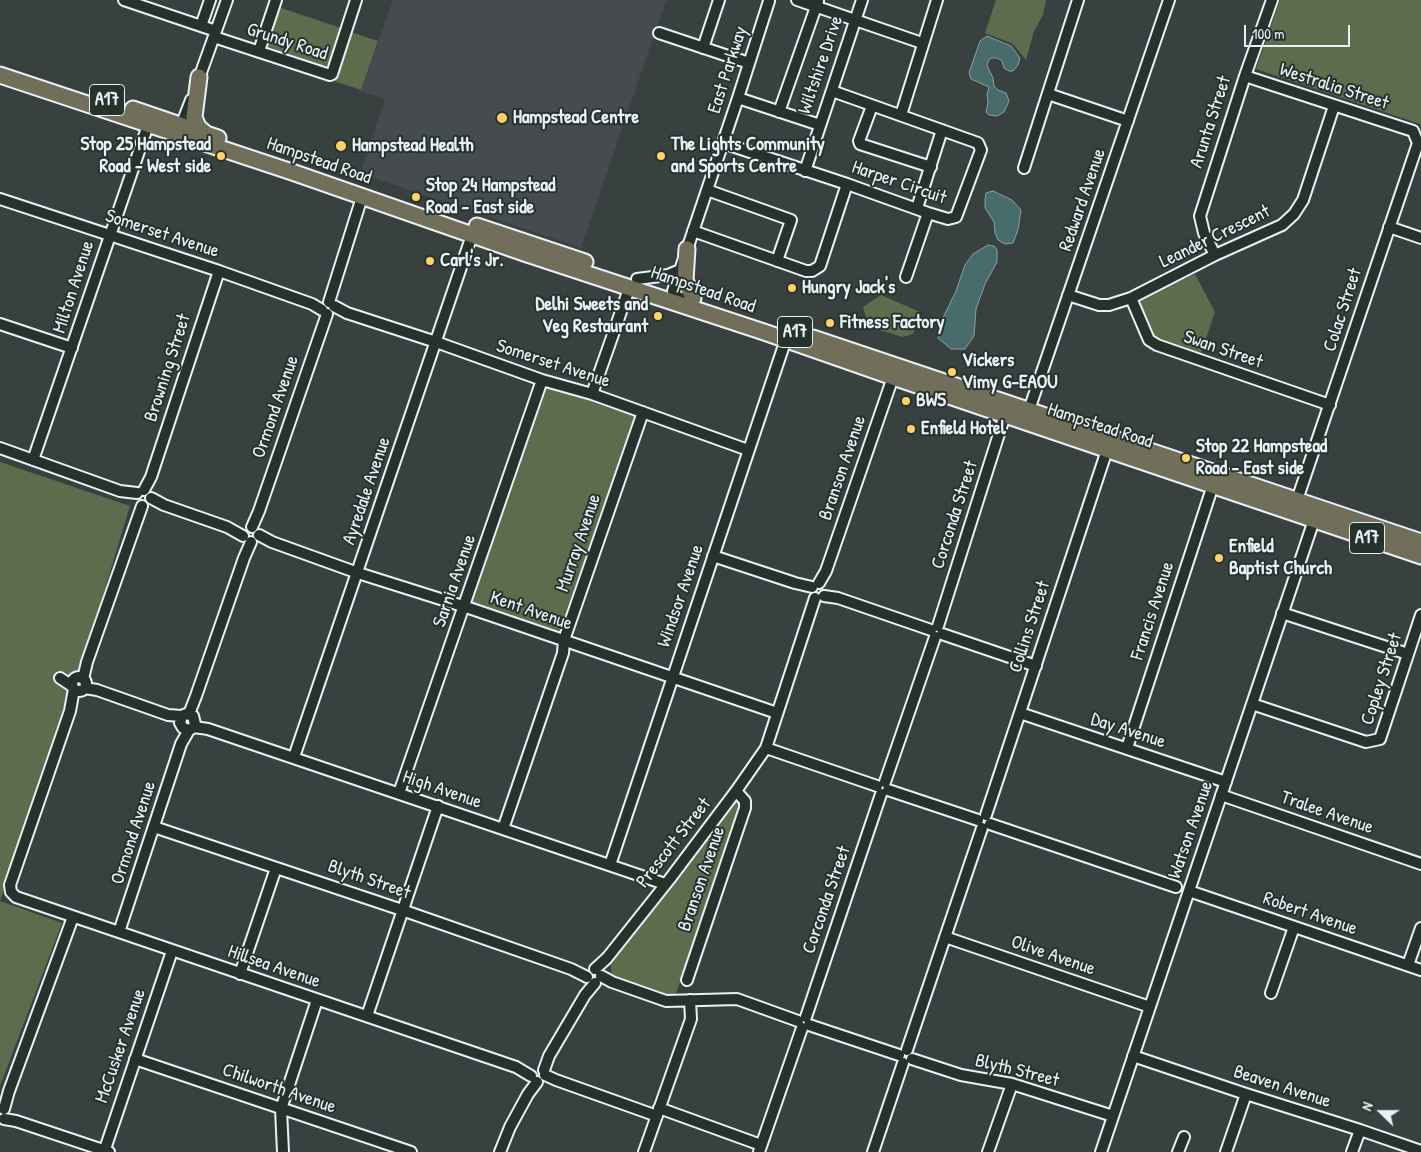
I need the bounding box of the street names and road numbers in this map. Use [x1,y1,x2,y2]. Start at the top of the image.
street label: Wiltshire Drive [794,13,848,117]
street label: Grundy Road [244,18,330,66]
street label: East Parkway [703,24,753,116]
street label: Westralia Street [1277,59,1391,115]
street label: Arunta Street [1185,73,1237,171]
road number: A17 [90,84,124,116]
street label: Hampstead Road [264,132,374,190]
street label: Redward Avenue [1055,146,1111,254]
street label: Harper Circuit [849,156,949,210]
street label: Leander Crescent [1156,200,1274,274]
street label: Somerset Avenue [102,205,222,263]
street label: Milton Avenue [48,238,100,336]
street label: Hampstead Road [648,261,758,319]
street label: Colac Street [1319,265,1367,355]
street label: Browning Street [140,311,196,425]
road number: A17 [778,316,812,348]
street label: Swan Street [1180,326,1266,374]
street label: Somerset Avenue [493,335,613,393]
street label: Ormond Avenue [248,353,304,461]
street label: Hampstead Road [1045,398,1155,454]
street label: Branson Avenue [814,413,872,523]
street label: Ayredale Avenue [338,434,396,548]
street label: Corconda Street [927,458,983,572]
street label: Murray Avenue [552,491,606,595]
road number: A17 [1350,522,1384,554]
street label: Sarnia Avenue [429,532,481,630]
street label: Windsor Avenue [653,542,709,650]
street label: Francis Avenue [1126,559,1180,663]
street label: Collins Street [1004,578,1056,676]
street label: Kent Avenue [487,586,575,636]
street label: Copley Street [1356,630,1408,728]
street label: Day Avenue [1088,708,1168,754]
street label: High Avenue [399,766,485,814]
street label: Watson Avenue [1164,778,1218,882]
street label: Ormond Avenue [107,779,161,887]
street label: Tralee Avenue [1278,787,1376,839]
street label: Prescott Street [632,793,716,893]
street label: Branson Avenue [673,824,731,934]
street label: Corconda Street [798,843,856,957]
street label: Blyth Street [325,855,413,905]
street label: Robert Avenue [1260,887,1360,941]
street label: Olive Avenue [1008,931,1098,981]
street label: Hillsea Avenue [225,941,323,993]
street label: McCusker Avenue [91,986,151,1106]
street label: Blyth Street [973,1050,1061,1092]
street label: Chilworth Avenue [219,1059,339,1119]
street label: Beaven Avenue [1230,1061,1334,1113]

